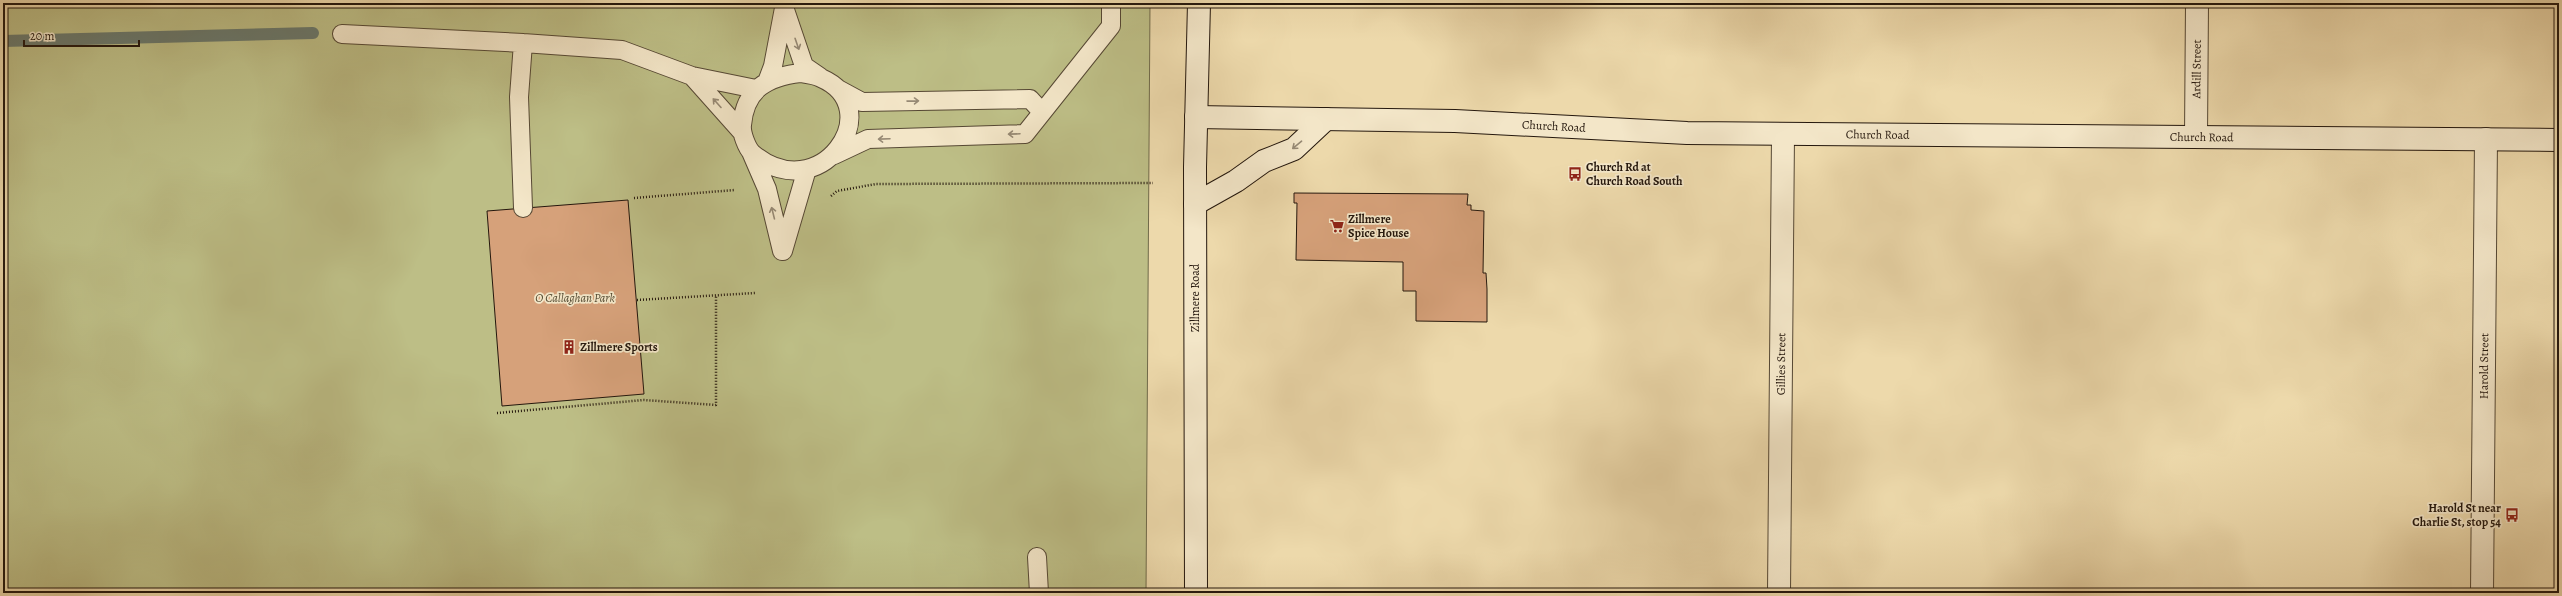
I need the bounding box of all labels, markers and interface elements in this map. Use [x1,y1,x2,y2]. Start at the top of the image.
scale bar [24,22,139,48]
text: 20 m [30,28,54,44]
one-way arrow [794,37,801,50]
street label: Ardill Street [2188,39,2205,100]
one-way arrow [906,97,919,105]
one-way arrow [712,98,721,109]
street label: Church Road [1522,116,1587,136]
street label: Church Road [1846,126,1910,143]
street label: Church Road [2170,129,2234,145]
one-way arrow [1008,130,1021,138]
one-way arrow [878,135,891,143]
one-way arrow [1292,141,1303,149]
place label: Church Rd at Church Road South [1586,159,1683,189]
bus stop icon: Church Rd at Church Road South [1567,166,1583,182]
one-way arrow [769,207,777,220]
place label: Zillmere Spice House [1348,211,1409,241]
supermarket icon: Zillmere Spice House [1329,218,1345,234]
street label: Zillmere Road [1187,263,1203,332]
park label: O Callaghan Park [535,290,615,306]
street label: Gillies Street [1773,333,1789,395]
street label: Harold Street [2476,333,2492,399]
building icon: Zillmere Sports [561,339,577,355]
place label: Zillmere Sports [580,339,658,355]
place label: Harold St near Charlie St, stop 54 [2412,500,2501,530]
bus stop icon: Harold St near Charlie St, stop 54 [2504,507,2520,523]

